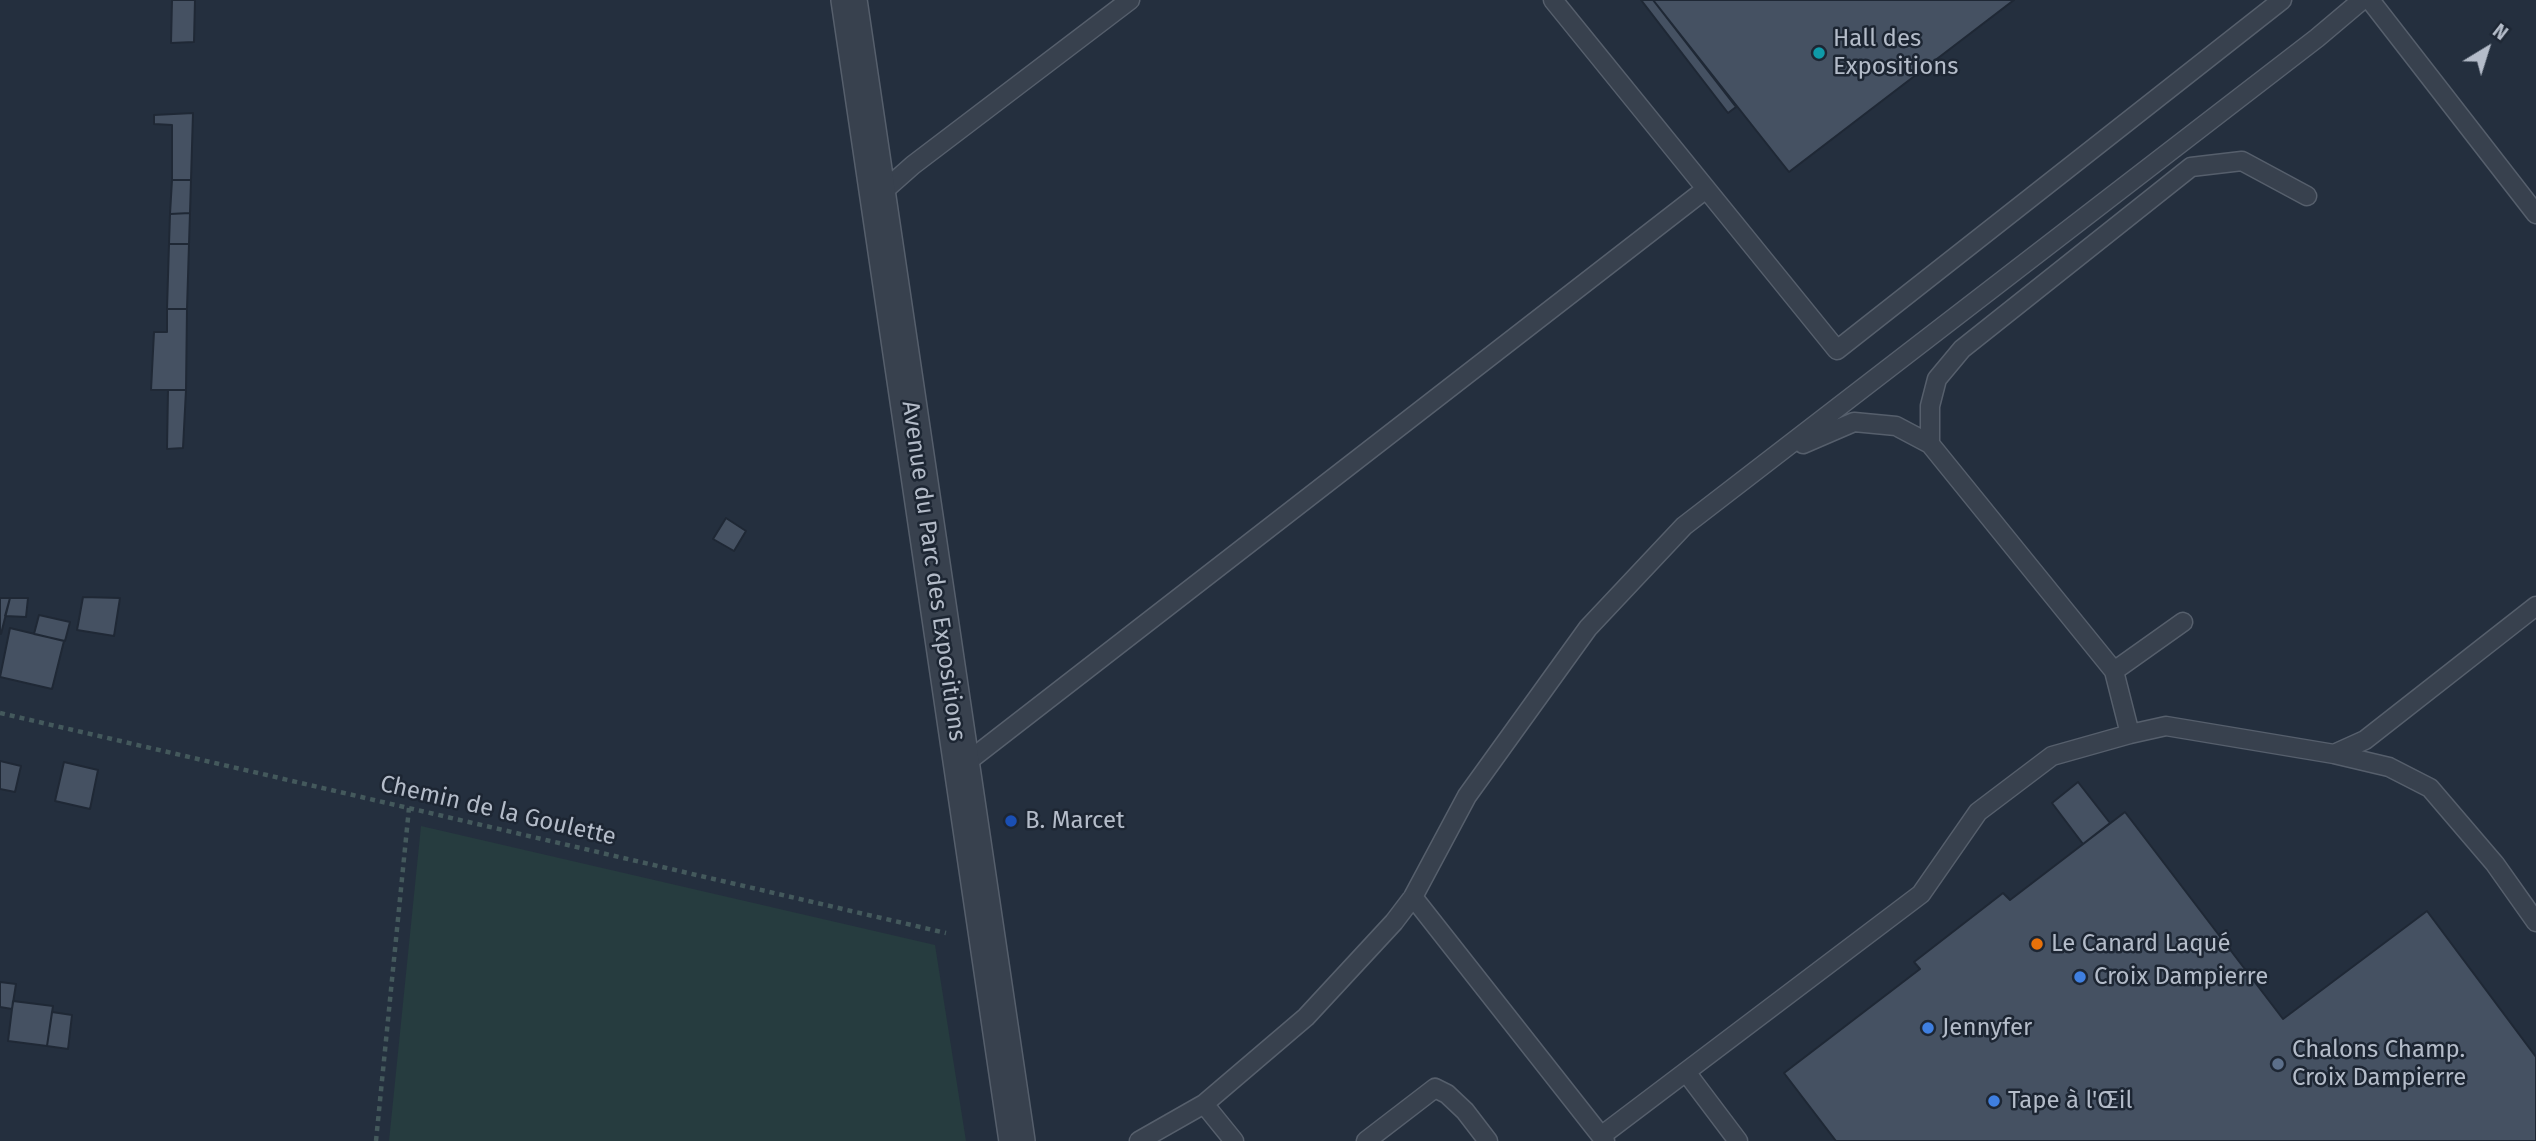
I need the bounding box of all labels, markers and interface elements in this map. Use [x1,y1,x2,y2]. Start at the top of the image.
north arrow [2452,14,2522,84]
text: N [2488,19,2512,45]
place label: Hall des Expositions [1833,25,1958,81]
marker: Hall des Expositions [1811,45,1827,61]
street label: Avenue du Parc des Expositions [895,399,971,743]
street label: Chemin de la Goulette [377,770,619,852]
place label: B. Marcet [1025,807,1125,835]
marker: B. Marcet [1003,813,1019,829]
place label: Le Canard Laqué [2051,930,2231,958]
marker: Le Canard Laqué [2029,936,2045,952]
place label: Croix Dampierre [2094,963,2268,991]
marker: Croix Dampierre [2072,969,2088,985]
place label: Jennyfer [1942,1014,2032,1042]
marker: Jennyfer [1920,1020,1936,1036]
place label: Chalons Champ. Croix Dampierre [2292,1036,2466,1092]
marker: Chalons Champ. Croix Dampierre [2270,1056,2286,1072]
place label: Tape à l'Œil [2008,1087,2133,1115]
marker: Tape à l'Œil [1986,1093,2002,1109]

